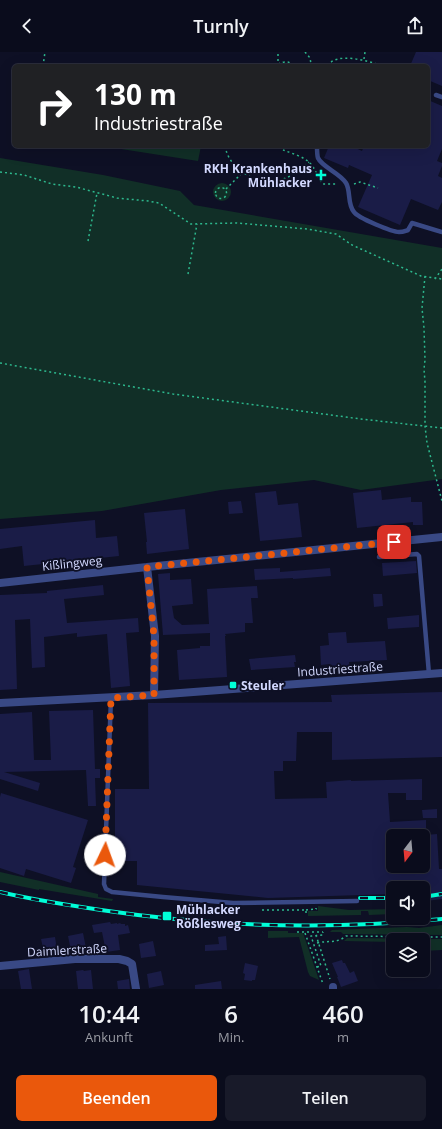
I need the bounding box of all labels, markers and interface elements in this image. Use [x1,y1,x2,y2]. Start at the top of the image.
text: Turnly [193,14,249,38]
icon: back [16,15,38,37]
icon: share [404,15,426,37]
text: 130 m [94,75,177,113]
icon: right [28,80,80,132]
text: Industriestraße [94,111,223,135]
place label: RKH Krankenhaus Mühlacker [204,160,313,191]
marker: RKH Krankenhaus Mühlacker [315,169,327,181]
pin [377,525,411,559]
icon: arrive [383,531,405,553]
street label: Kißlingweg [41,551,103,575]
street label: Industriestraße [297,658,384,680]
place label: Steuler [241,677,285,694]
marker: Steuler [228,680,238,690]
north arrow [386,829,430,873]
map controls [386,829,430,977]
position arrow [84,834,126,876]
button: sound [386,881,430,925]
place label: Mühlacker Rößlesweg [176,901,241,932]
marker: Mühlacker Rößlesweg [161,910,173,922]
button: layers [386,933,430,977]
street label: Daimlerstraße [27,939,108,961]
text: 10:44 [78,997,140,1030]
text: 6 [224,997,238,1030]
text: 460 [323,997,364,1030]
text: Ankunft [85,1028,133,1046]
text: Min. [218,1028,244,1046]
text: m [337,1028,349,1046]
button: Beenden [16,1075,217,1121]
button: Teilen [225,1075,426,1121]

